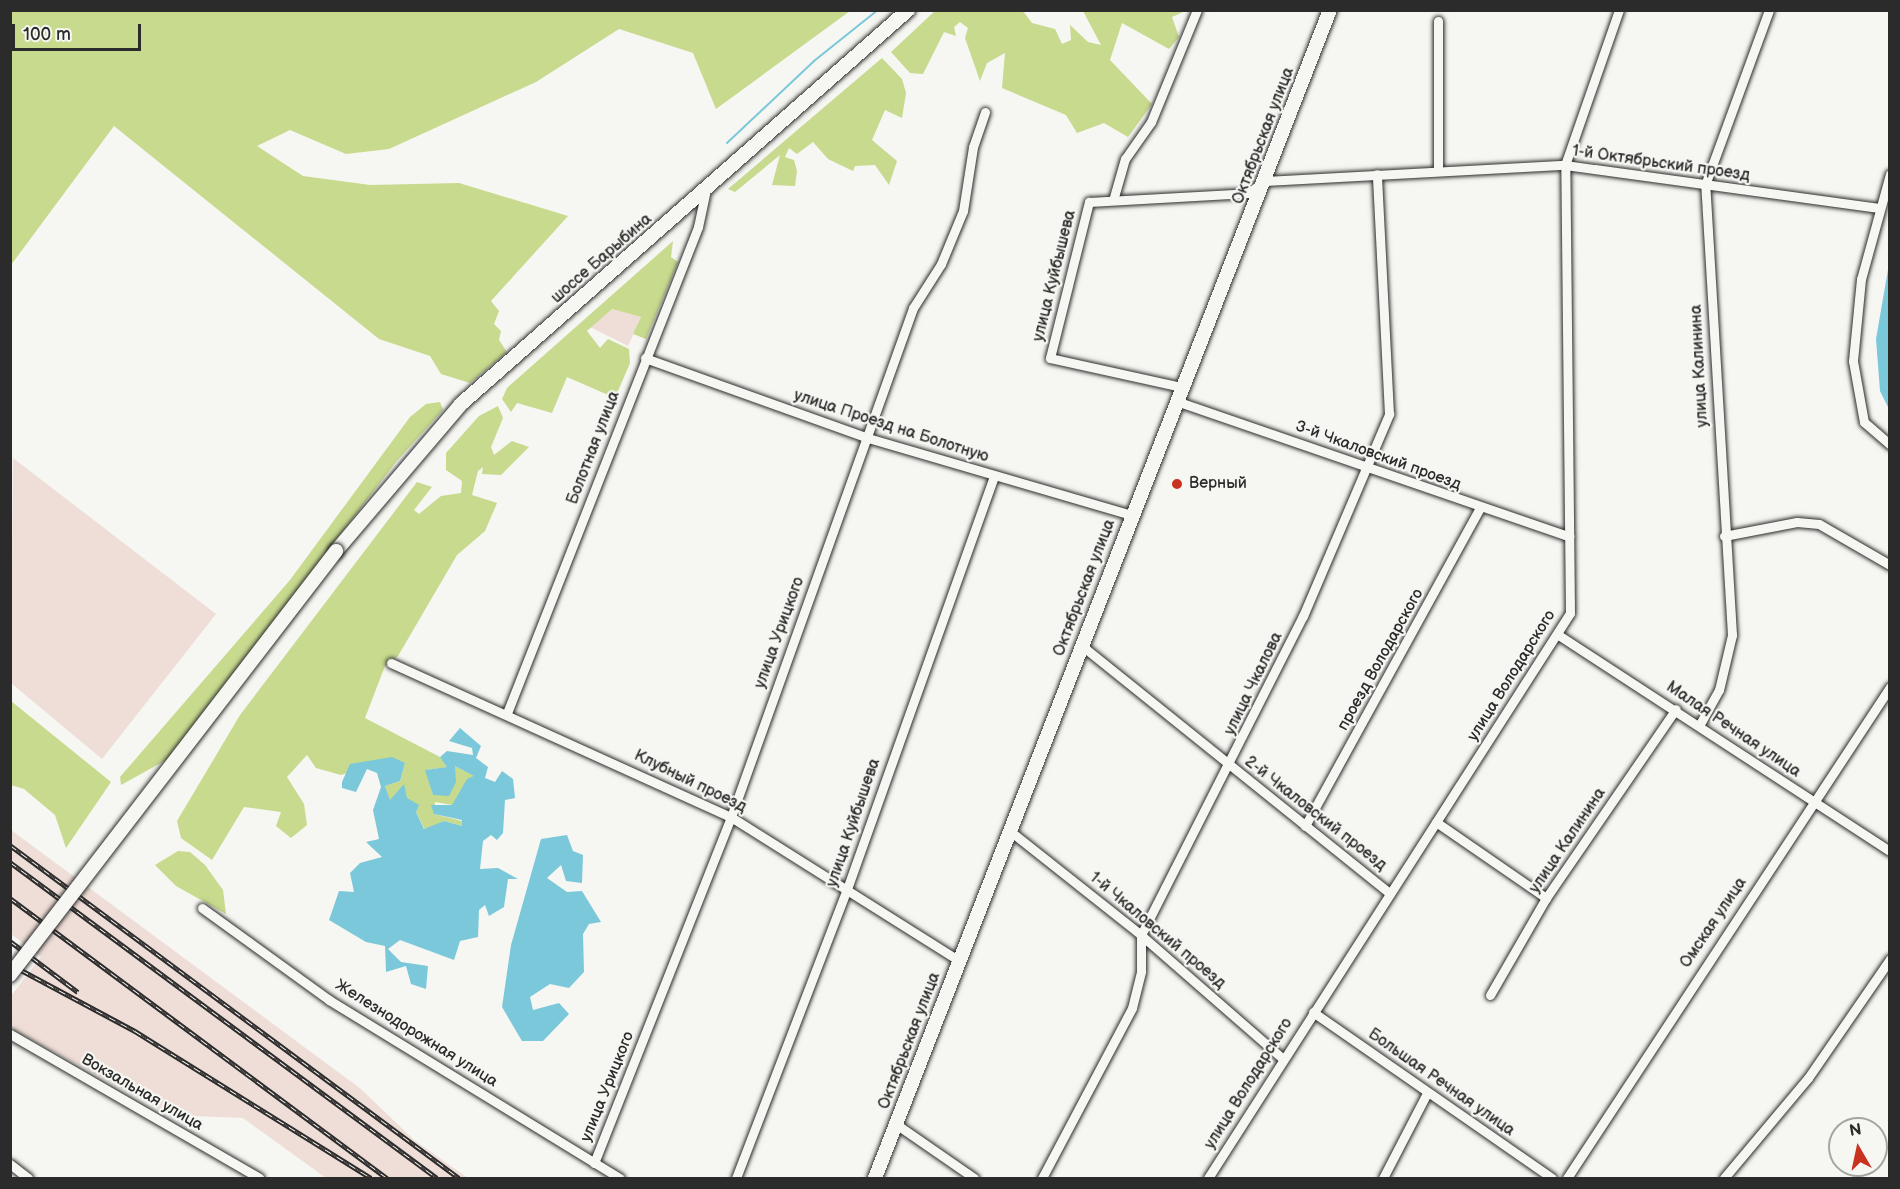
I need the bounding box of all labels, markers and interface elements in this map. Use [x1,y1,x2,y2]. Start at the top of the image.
scale bar [15,12,144,50]
text: 100 m [23,24,71,45]
street label: Октябрьская улица [1229,65,1299,207]
street label: 1-й Октябрьский проезд [1571,142,1751,186]
street label: улица Куйбышева [1029,208,1081,344]
street label: шоссе Барыбина [548,210,656,308]
street label: улица Калинина [1687,304,1713,428]
street label: улица Проезд на Болотную [791,386,991,468]
street label: Болотная улица [564,389,624,507]
street label: 3-й Чкаловский проезд [1292,417,1464,495]
place label: Верный [1189,474,1247,494]
marker: Верный [1170,477,1184,491]
street label: Октябрьская улица [1050,517,1120,659]
street label: улица Урицкого [751,575,809,691]
street label: проезд Володарского [1334,586,1428,734]
street label: улица Володарского [1464,607,1560,745]
street label: улица Чкалова [1221,629,1287,739]
street label: Малая Речная улица [1662,678,1804,782]
street label: Клубный проезд [631,747,749,817]
street label: 2-й Чкаловский проезд [1240,753,1390,875]
street label: улица Куйбышева [823,756,885,890]
street label: улица Калинина [1526,785,1610,897]
street label: 1-й Чкаловский проезд [1085,869,1229,993]
street label: Омская улица [1677,874,1751,972]
street label: Октябрьская улица [875,970,945,1112]
street label: Железнодорожная улица [331,976,501,1092]
street label: улица Володарского [1201,1015,1297,1153]
street label: Большая Речная улица [1364,1025,1518,1141]
street label: улица Урицкого [577,1029,639,1145]
street label: Вокзальная улица [78,1050,206,1136]
north arrow [1828,1117,1888,1177]
text: N [1848,1120,1863,1141]

